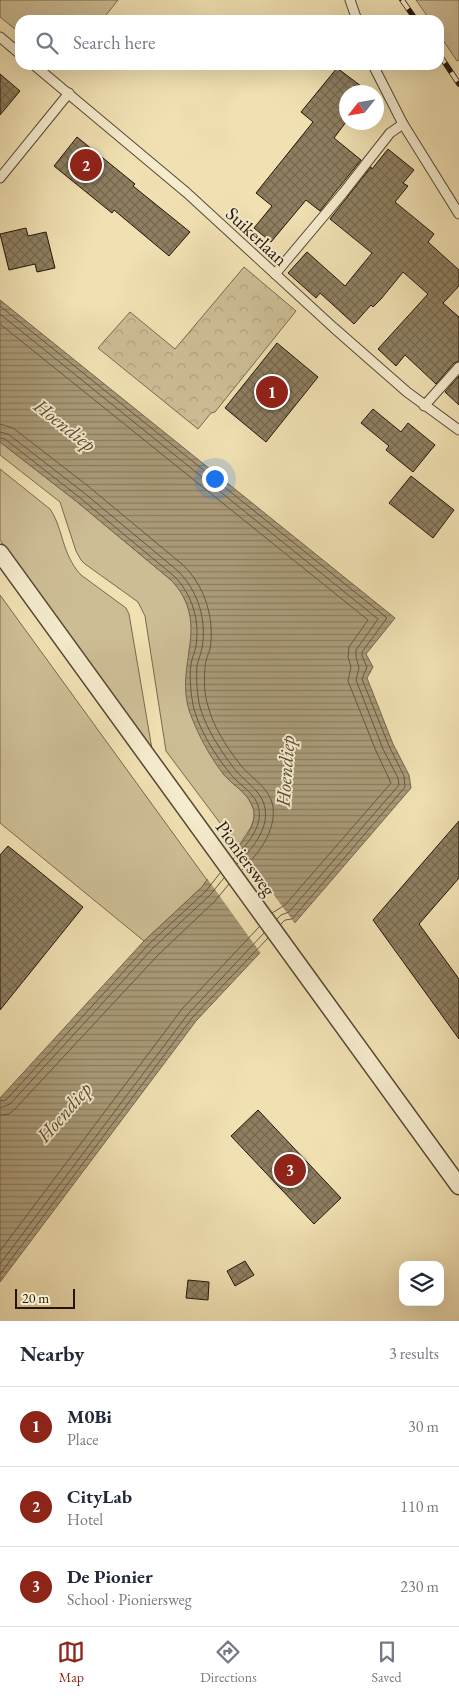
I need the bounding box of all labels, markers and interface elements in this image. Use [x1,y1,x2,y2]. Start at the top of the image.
search box [15,15,444,70]
icon: search [33,29,61,57]
text: Search here [73,30,155,55]
north arrow [339,85,384,130]
pin: 2 [70,146,102,184]
street label: Suikerlaan [220,201,293,271]
pin: 1 [256,373,288,411]
water label: Hoendiep [28,392,101,457]
your location [202,466,228,492]
water label: Hoendiep [269,734,300,809]
street label: Pioniersweg [210,816,282,902]
water label: Hoendiep [30,1076,97,1148]
pin: 3 [274,1151,306,1189]
map controls [399,1261,444,1306]
button: layers [399,1261,444,1306]
scale bar [15,1286,75,1309]
text: 20 m [22,1289,49,1307]
text: Nearby [20,1340,84,1367]
text: 3 results [389,1343,439,1364]
text: M0Bi [67,1404,112,1429]
text: 1 [32,1416,40,1437]
text: 30 m [408,1416,439,1437]
text: Place [67,1429,99,1450]
text: CityLab [67,1484,132,1509]
text: 2 [32,1496,40,1517]
text: 110 m [400,1496,439,1517]
text: Hotel [67,1509,103,1530]
text: De Pionier [67,1564,153,1589]
text: 3 [32,1576,40,1597]
text: 230 m [400,1576,439,1597]
text: School · Pioniersweg [67,1589,192,1610]
tab: Map [57,1638,85,1686]
tab: Directions [200,1638,257,1686]
tab: Saved [372,1638,402,1686]

